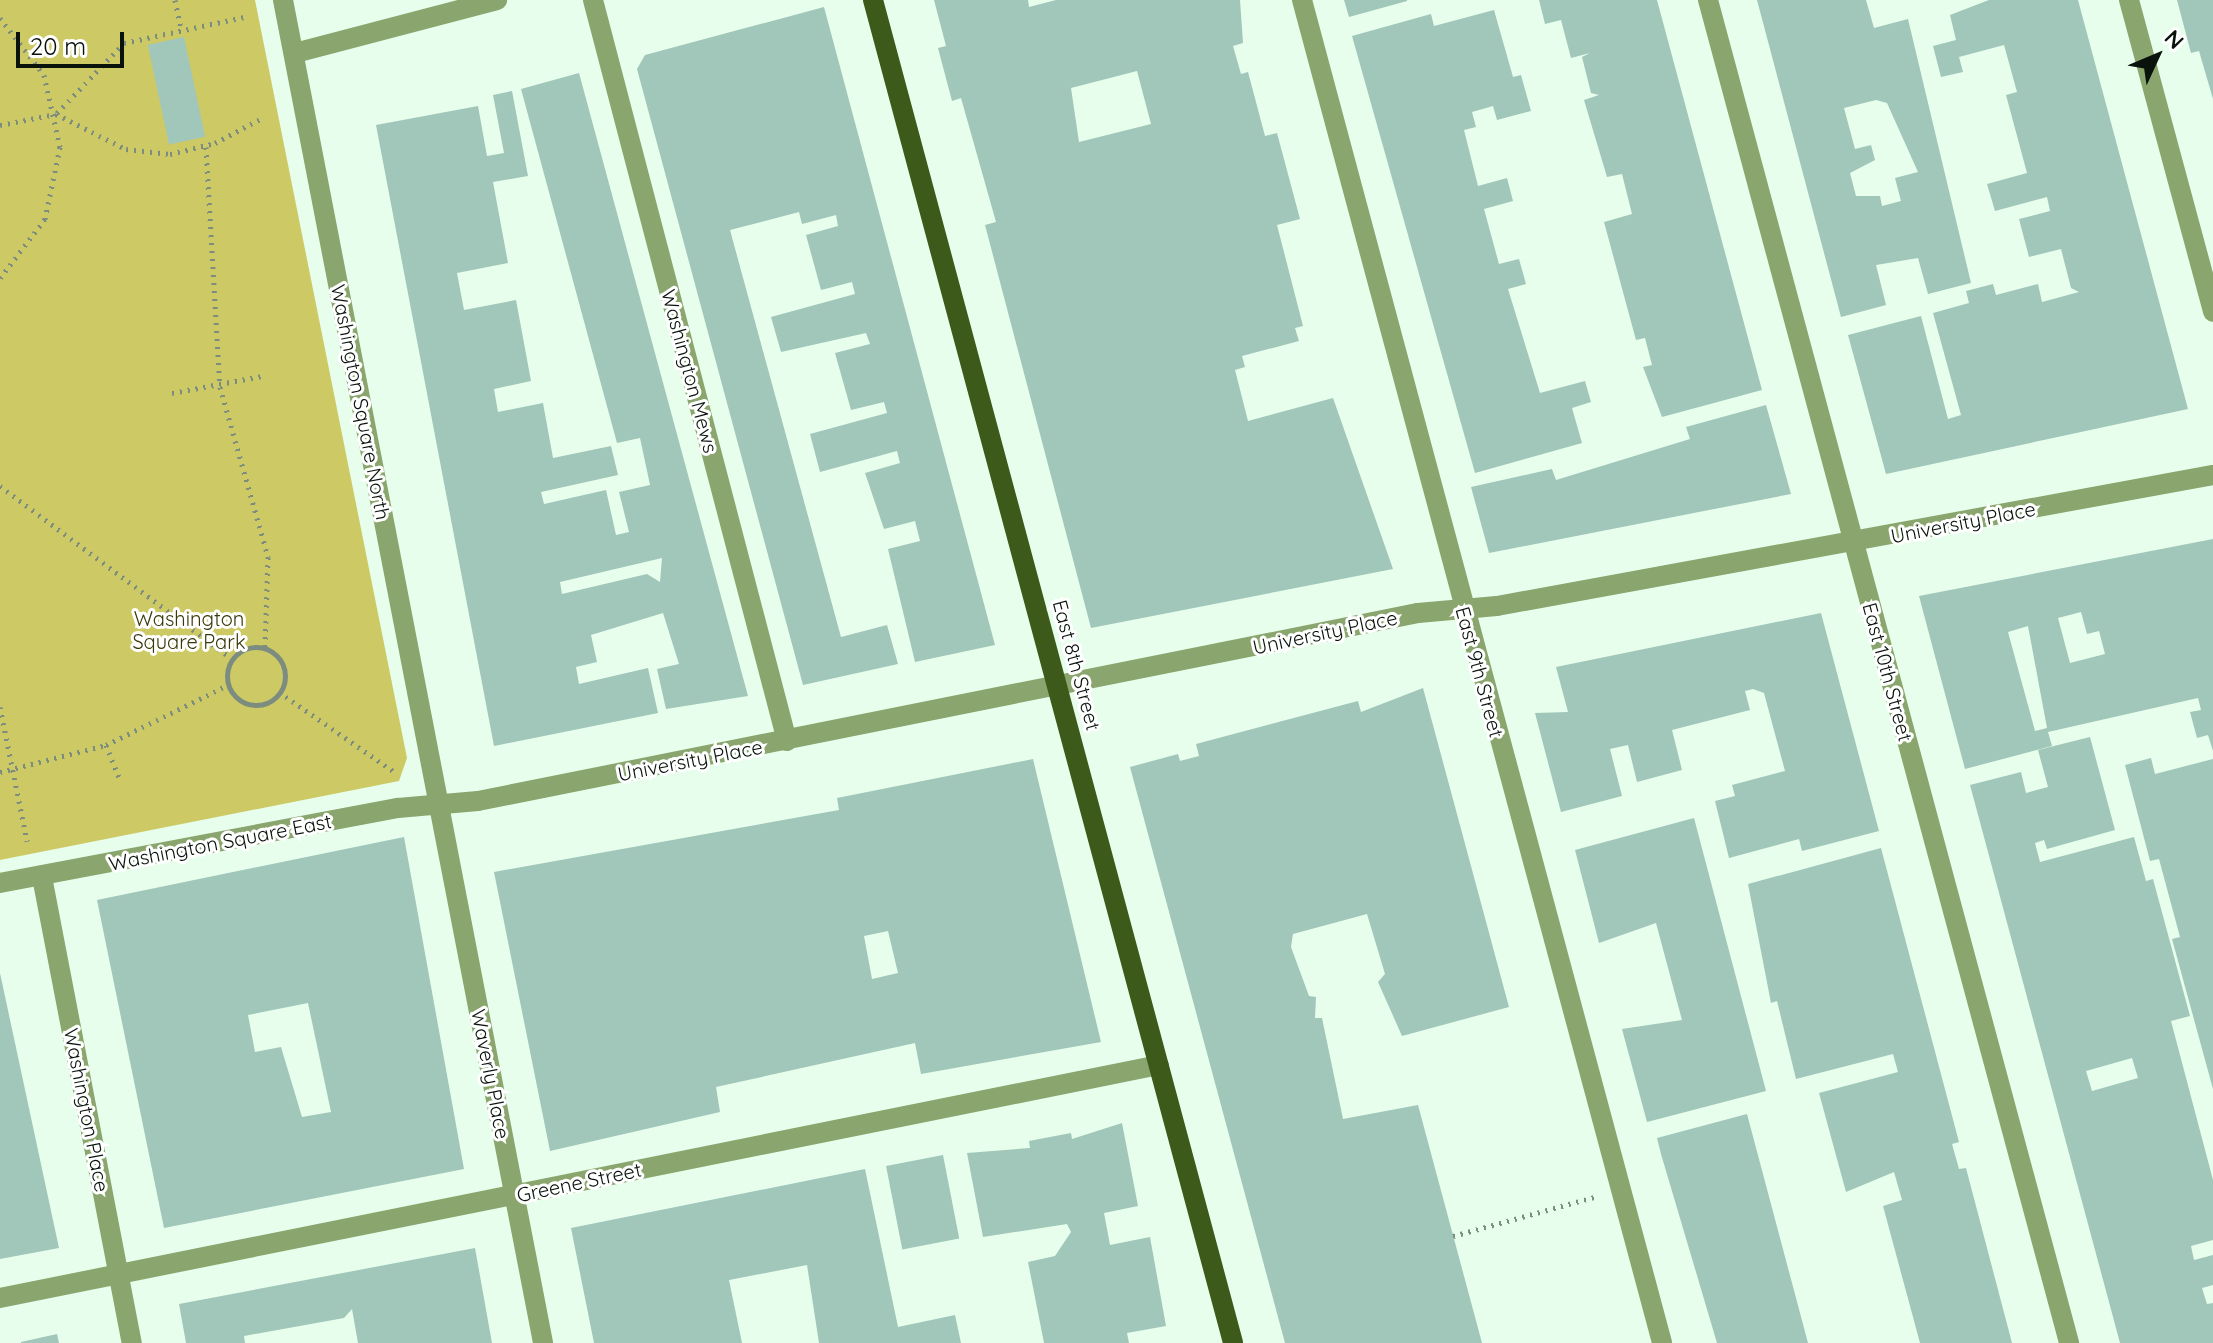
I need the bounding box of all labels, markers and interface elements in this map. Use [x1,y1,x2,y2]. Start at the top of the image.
scale bar [20,16,128,66]
north arrow [2117,16,2197,96]
text: N [2159,24,2190,55]
text: 20 m [30,31,86,61]
street label: Washington Square North [326,282,396,522]
street label: Washington Mews [657,287,723,455]
street label: University Place [1888,496,2038,548]
street label: East 8th Street [1048,597,1106,733]
street label: East 10th Street [1858,600,1918,744]
street label: East 9th Street [1451,604,1509,740]
street label: University Place [1251,605,1399,659]
park label: Washington Square Park [132,607,246,654]
street label: University Place [615,734,765,786]
street label: Washington Square East [106,809,334,875]
street label: Waverly Place [467,1007,515,1141]
street label: Washington Place [59,1026,115,1194]
street label: Greene Street [515,1157,643,1207]

